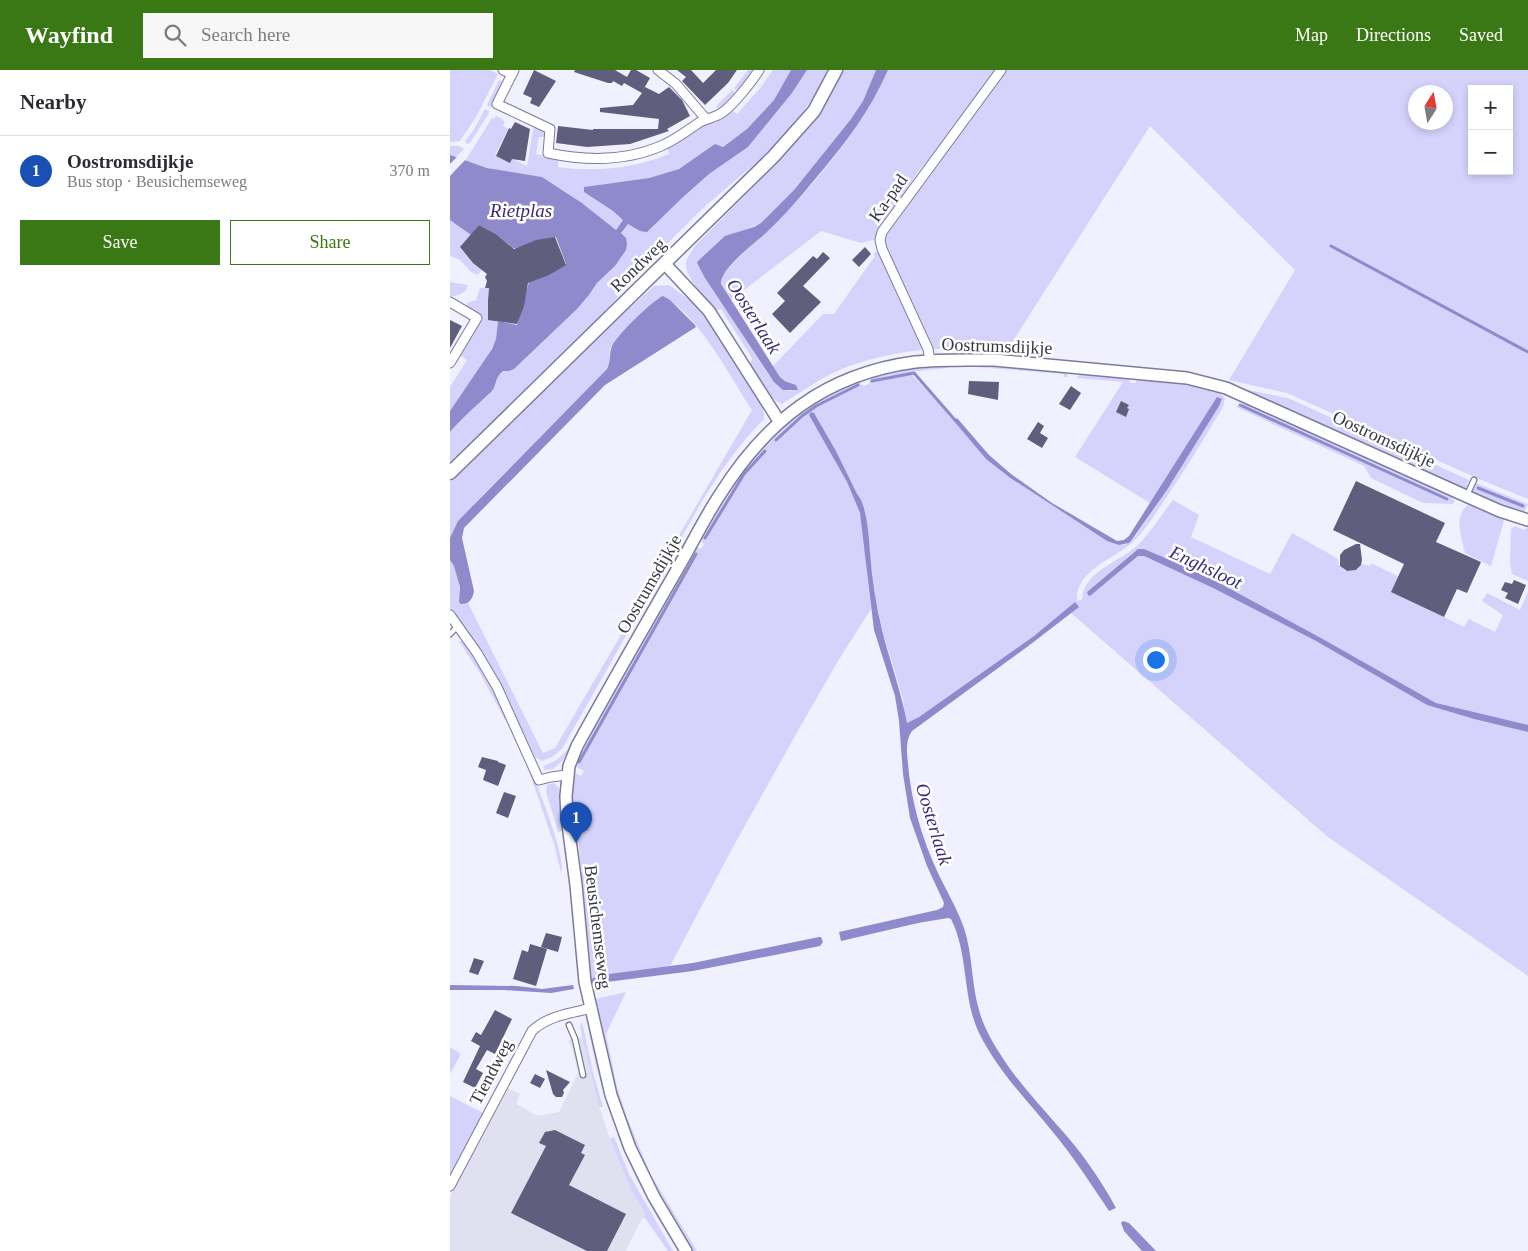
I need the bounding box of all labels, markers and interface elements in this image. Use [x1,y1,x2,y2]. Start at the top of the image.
search box [143,13,493,58]
icon: search [161,21,189,49]
text: Wayfind [25,22,113,48]
text: Search here [201,24,290,45]
text: Map [1295,25,1328,45]
text: Directions [1356,25,1431,45]
text: Saved [1459,25,1503,45]
north arrow [1408,85,1453,130]
map controls [1468,85,1513,175]
button: + [1468,85,1513,130]
text: Nearby [20,90,87,114]
button: − [1468,130,1513,175]
text: Oostromsdijkje [67,151,193,172]
text: 1 [32,162,40,179]
text: 370 m [390,162,430,179]
street label: Ka-pad [865,171,911,225]
text: Bus stop · Beusichemseweg [67,173,247,190]
water label: Rietplas [489,200,552,221]
button: Save [20,220,220,265]
button: Share [230,220,430,265]
street label: Rondweg [606,234,670,296]
water label: Oosterlaak [723,275,786,358]
street label: Oostrumsdijkje [941,334,1053,358]
street label: Oostromsdijkje [1329,406,1439,472]
street label: Oostrumsdijkje [613,531,685,637]
water label: Enghsloot [1166,541,1246,593]
your location [1143,647,1169,673]
water label: Oosterlaak [912,781,957,868]
pin: 1 [560,802,592,843]
street label: Beusichemseweg [580,864,616,990]
street label: Tiendweg [465,1036,517,1108]

